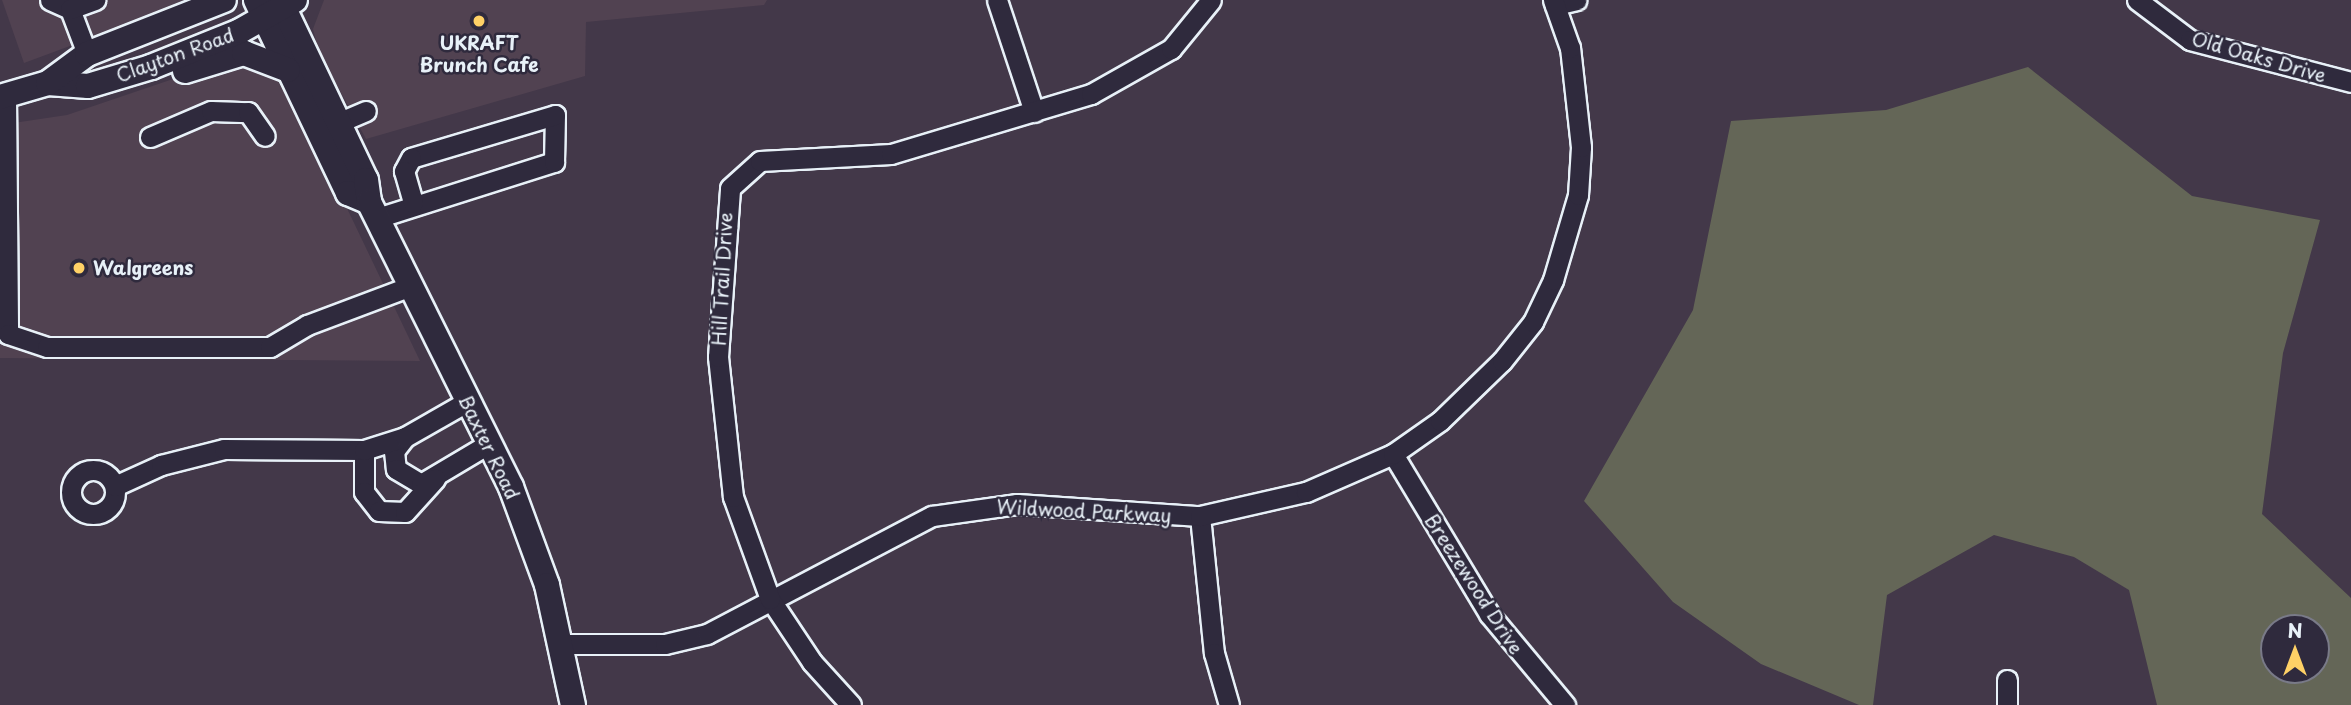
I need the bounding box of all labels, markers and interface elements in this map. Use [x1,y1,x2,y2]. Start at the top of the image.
marker: UKRAFT Brunch Cafe [471,13,487,29]
street label: Clayton Road [113,23,237,87]
street label: Old Oaks Drive [2189,27,2329,87]
place label: UKRAFT Brunch Cafe [419,32,539,76]
street label: Hill Trail Drive [707,211,737,347]
place label: Walgreens [93,257,193,279]
marker: Walgreens [71,260,87,276]
street label: Baxter Road [453,390,525,504]
street label: Wildwood Parkway [996,495,1172,527]
street label: Breezewood Drive [1420,509,1528,659]
north arrow [2260,614,2330,684]
text: N [2287,616,2303,644]

